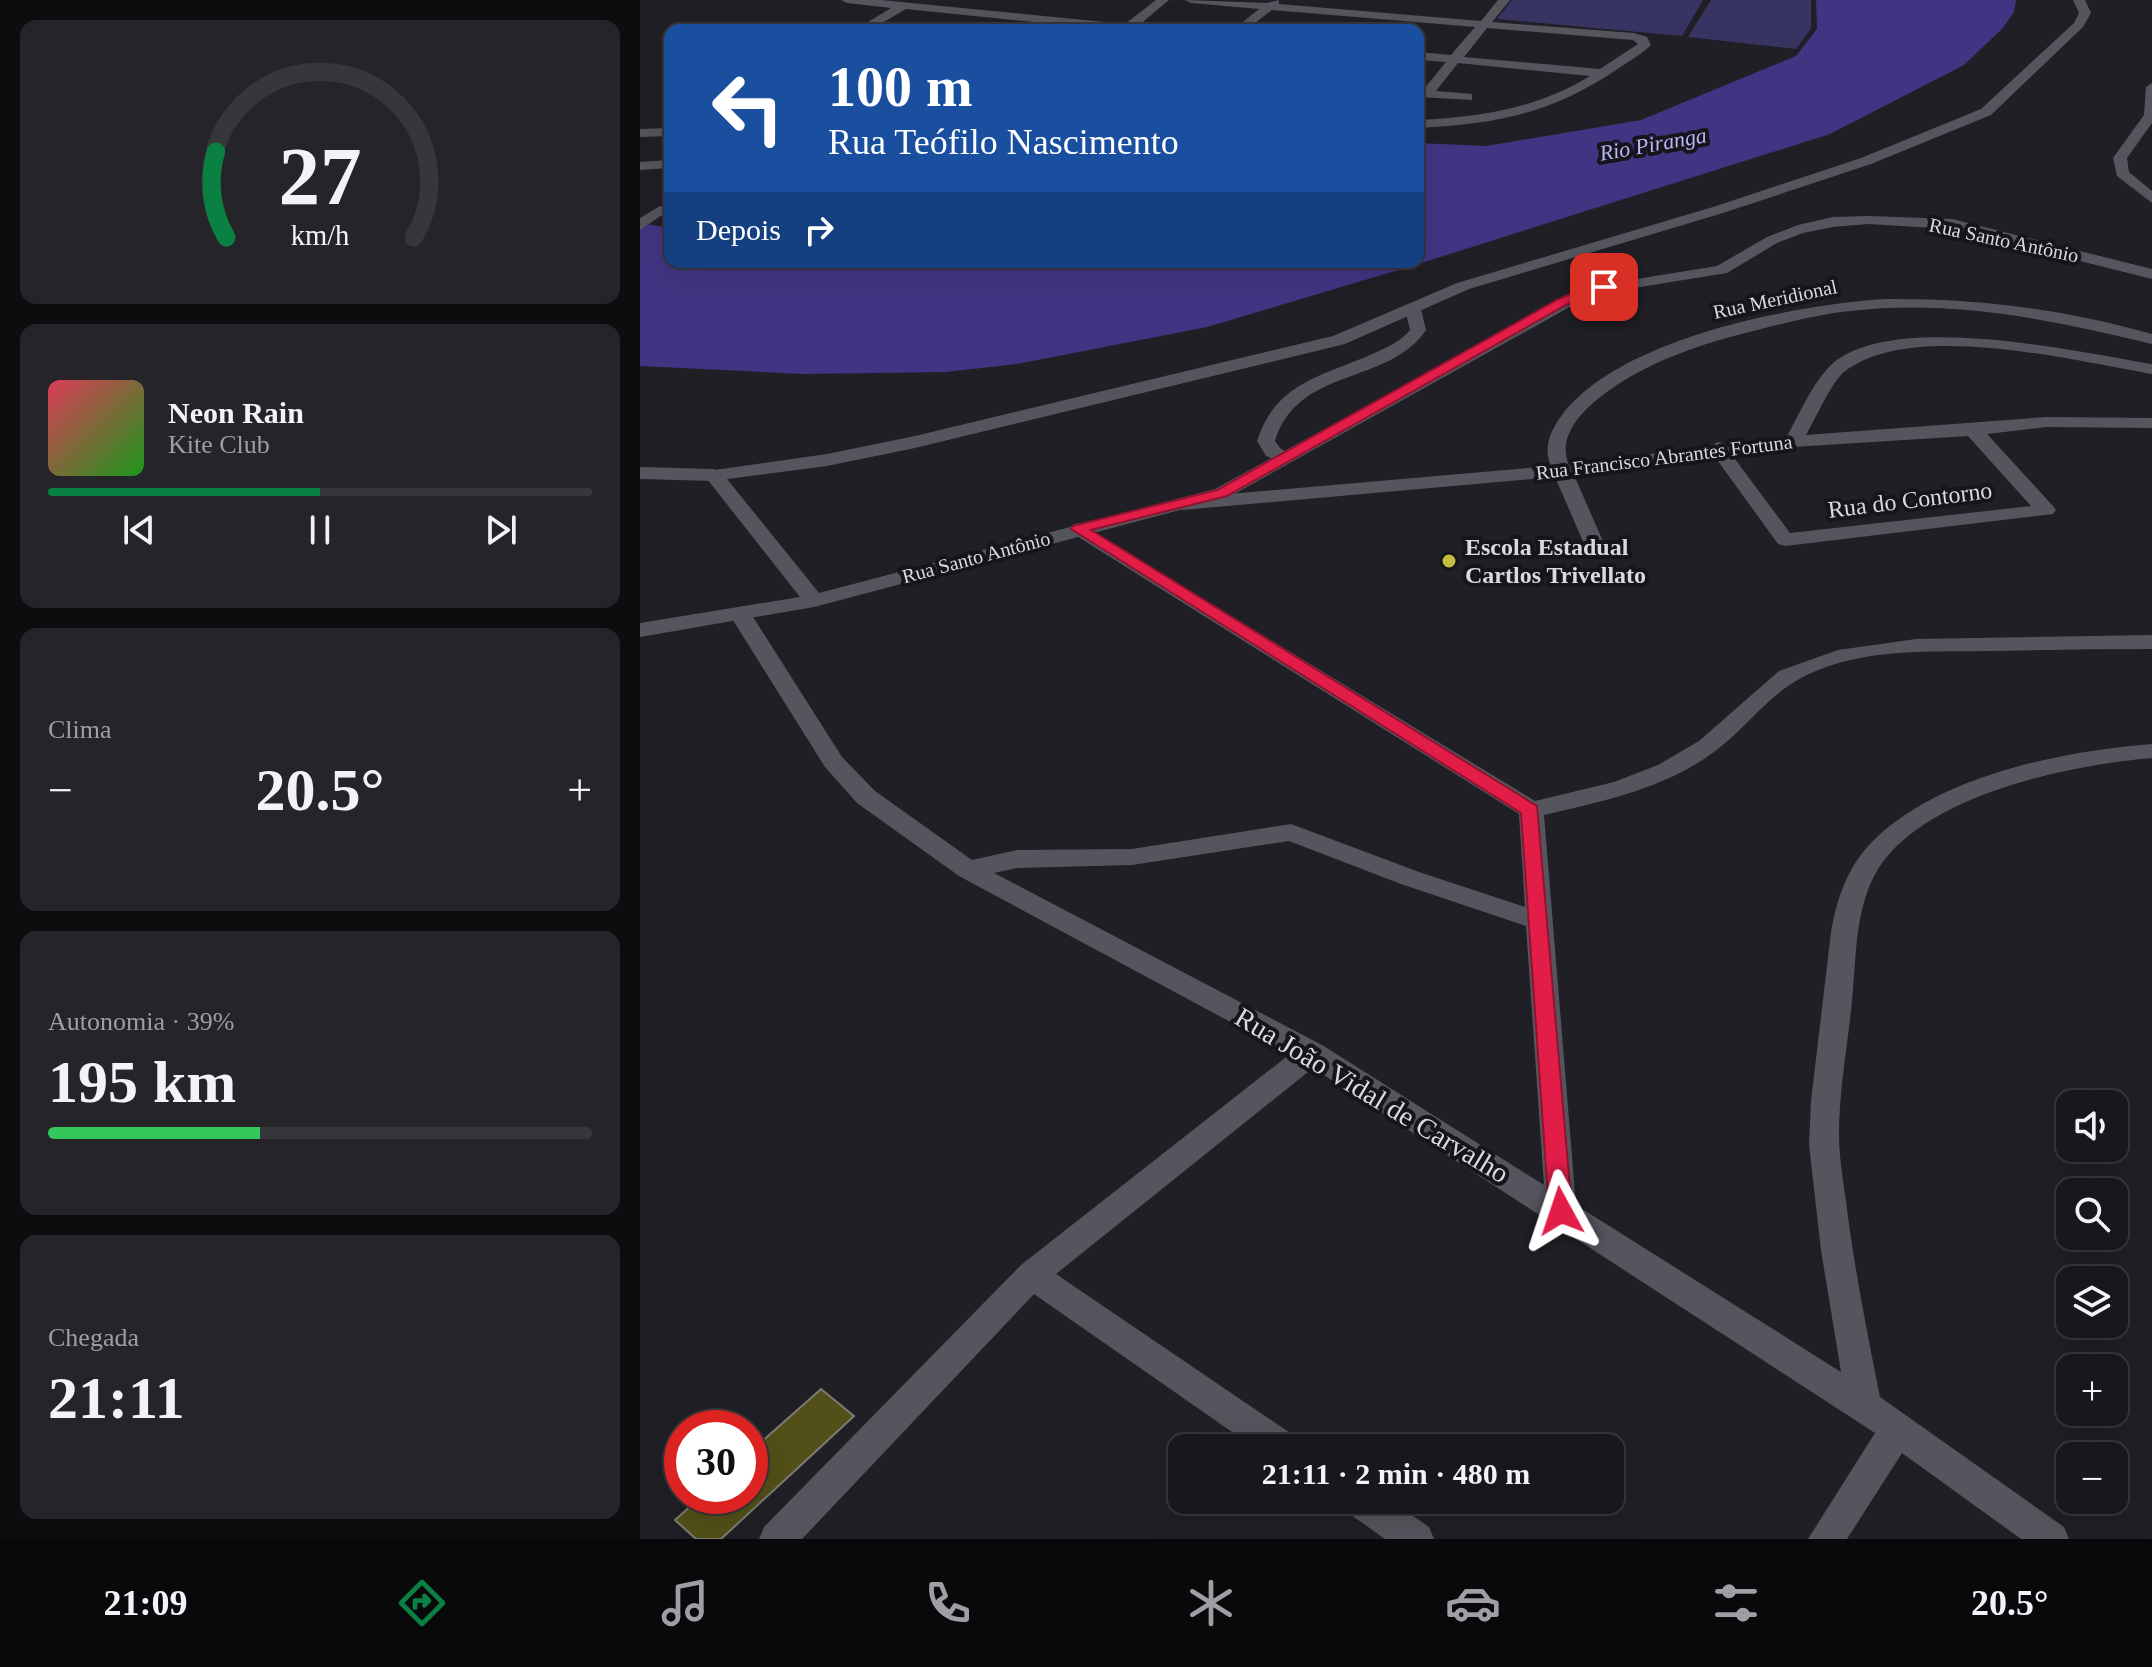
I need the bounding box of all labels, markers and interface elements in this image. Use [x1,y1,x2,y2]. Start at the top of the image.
icon: left [696,56,800,160]
text: 100 m [828,56,973,118]
text: Rua Teófilo Nascimento [828,122,1179,162]
water label: Rio Piranga [1597,122,1708,166]
text: 27 [278,129,362,221]
icon: right [797,208,841,252]
text: Depois [696,213,781,246]
street label: Rua Santo Antônio [1927,213,2081,267]
text: km/h [291,220,349,251]
pin [1570,253,1638,321]
icon: arrive [1582,265,1626,309]
street label: Rua Meridional [1711,275,1839,323]
text: Neon Rain [168,396,304,429]
text: Kite Club [168,430,270,459]
street label: Rua Francisco Abrantes Fortuna [1534,430,1794,484]
street label: Rua do Contorno [1826,477,1994,523]
icon: previous [117,508,161,552]
icon: pause [298,508,342,552]
icon: next [479,508,523,552]
street label: Rua Santo Antônio [900,527,1052,587]
place label: Escola Estadual Cartlos Trivellato [1465,534,1646,588]
marker: Escola Estadual Cartlos Trivellato [1440,552,1458,570]
text: Clima [48,715,112,744]
text: 20.5° [256,757,385,823]
text: − [48,766,73,815]
text: + [567,766,592,815]
street label: Rua João Vidal de Carvalho [1230,1001,1514,1189]
text: Autonomia · 39% [48,1007,234,1036]
text: 195 km [48,1049,236,1115]
map controls [2056,1090,2128,1514]
button: sound [2056,1090,2128,1162]
position arrow [1519,1169,1603,1253]
button: search [2056,1178,2128,1250]
button: layers [2056,1266,2128,1338]
text: Chegada [48,1323,139,1352]
button: + [2056,1354,2128,1426]
text: 21:11 [48,1365,185,1431]
speed limit sign: 30 [664,1410,768,1514]
button: − [2056,1442,2128,1514]
text: 21:11 · 2 min · 480 m [1262,1457,1530,1490]
icon: directions [394,1575,450,1631]
icon: music [657,1575,713,1631]
icon: phone [920,1575,976,1631]
icon: climate [1183,1575,1239,1631]
icon: car [1445,1575,1501,1631]
icon: filters [1708,1575,1764,1631]
text: 21:09 [103,1583,187,1623]
text: 20.5° [1971,1583,2049,1623]

